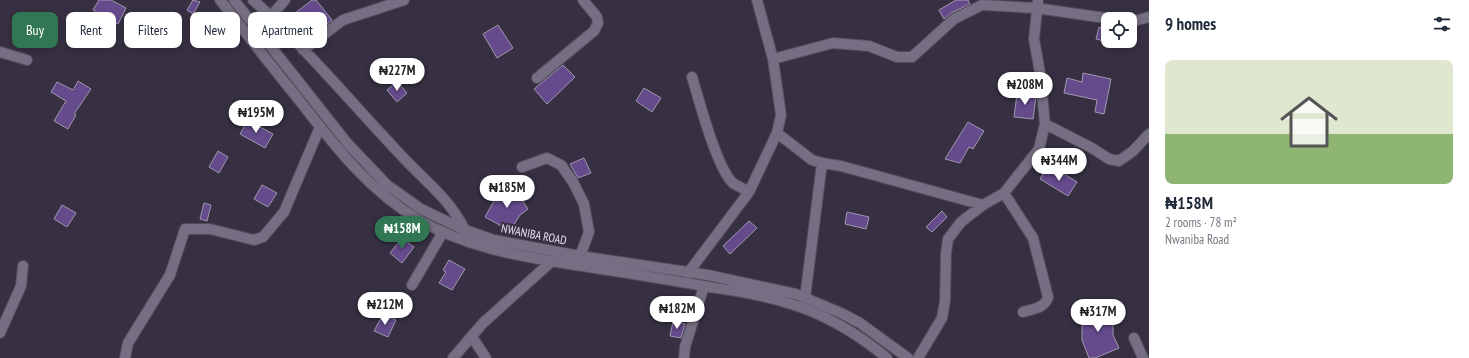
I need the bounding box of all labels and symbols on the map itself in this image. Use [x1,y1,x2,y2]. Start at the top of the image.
pin: ₦227M [369,58,425,92]
pin: ₦208M [997,72,1053,106]
pin: ₦195M [228,100,284,134]
pin: ₦344M [1031,148,1087,182]
pin: ₦185M [479,175,535,209]
pin: ₦158M [374,216,430,250]
street label: NWANIBA ROAD [500,220,568,248]
pin: ₦212M [357,292,413,326]
pin: ₦182M [649,296,705,330]
pin: ₦317M [1070,299,1126,333]

